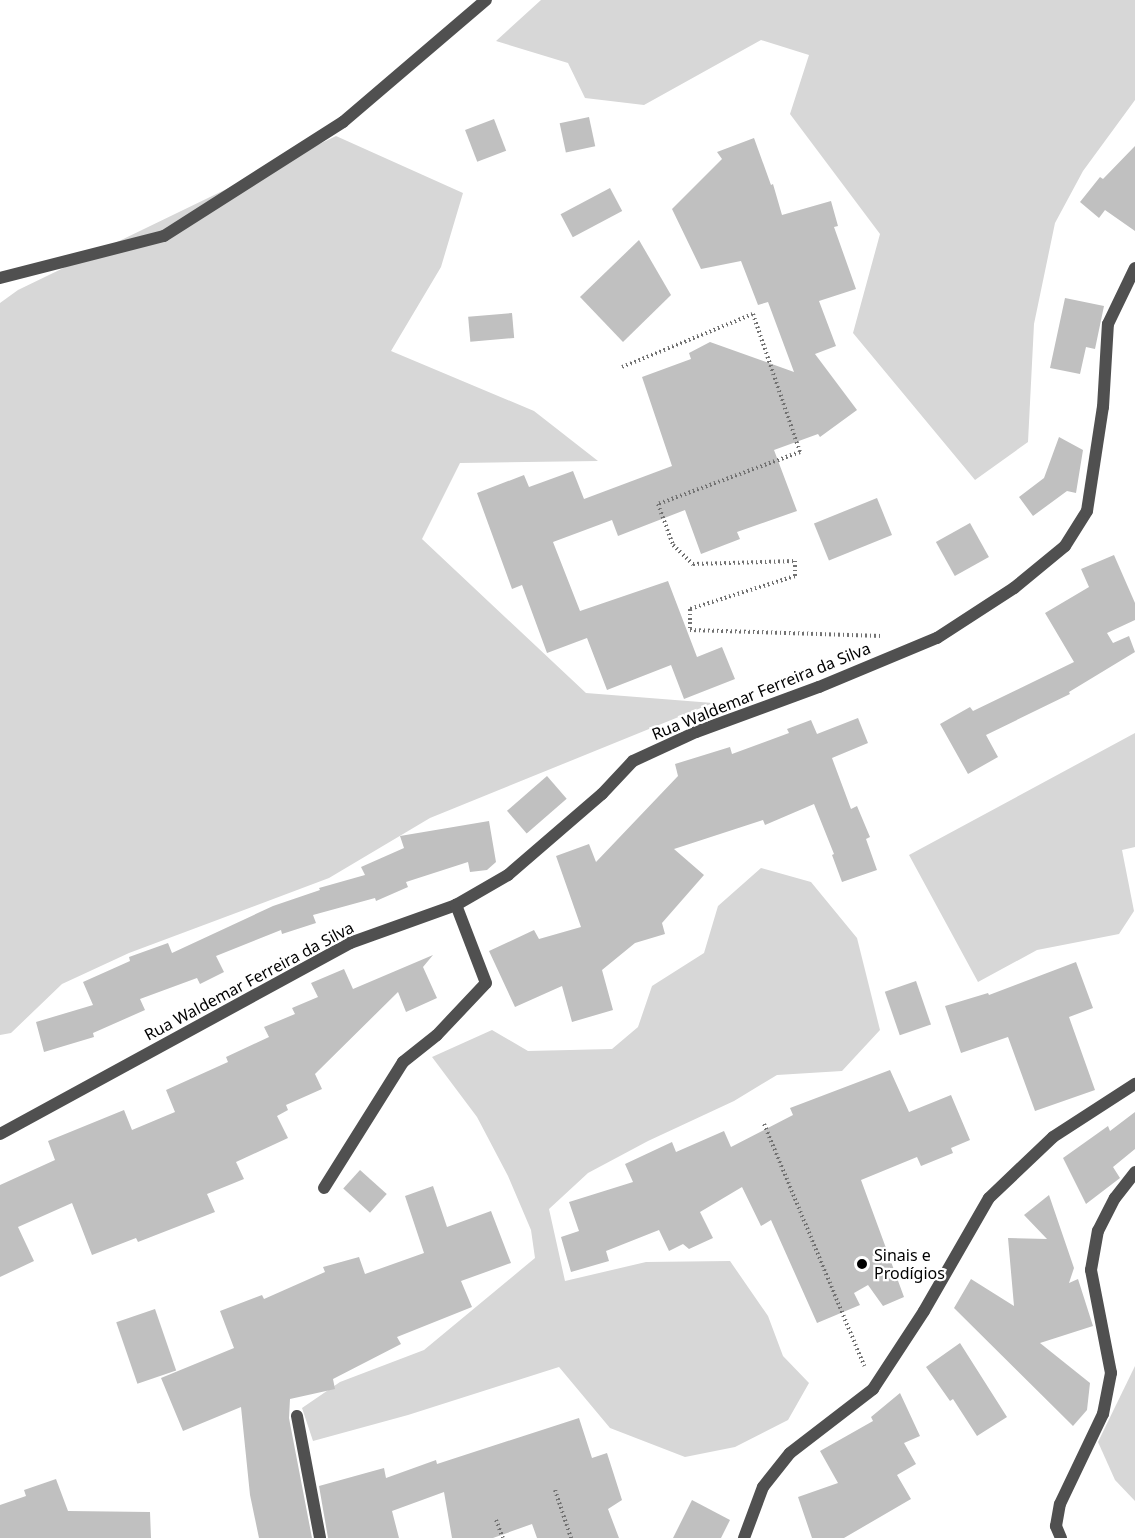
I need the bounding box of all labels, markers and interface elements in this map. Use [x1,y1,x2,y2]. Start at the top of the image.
street label: Rua Waldemar Ferreira da Silva [649,638,873,744]
street label: Rua Waldemar Ferreira da Silva [141,918,357,1044]
place label: Sinais e Prodígios [874,1245,945,1283]
marker: Sinais e Prodígios [855,1257,869,1271]

